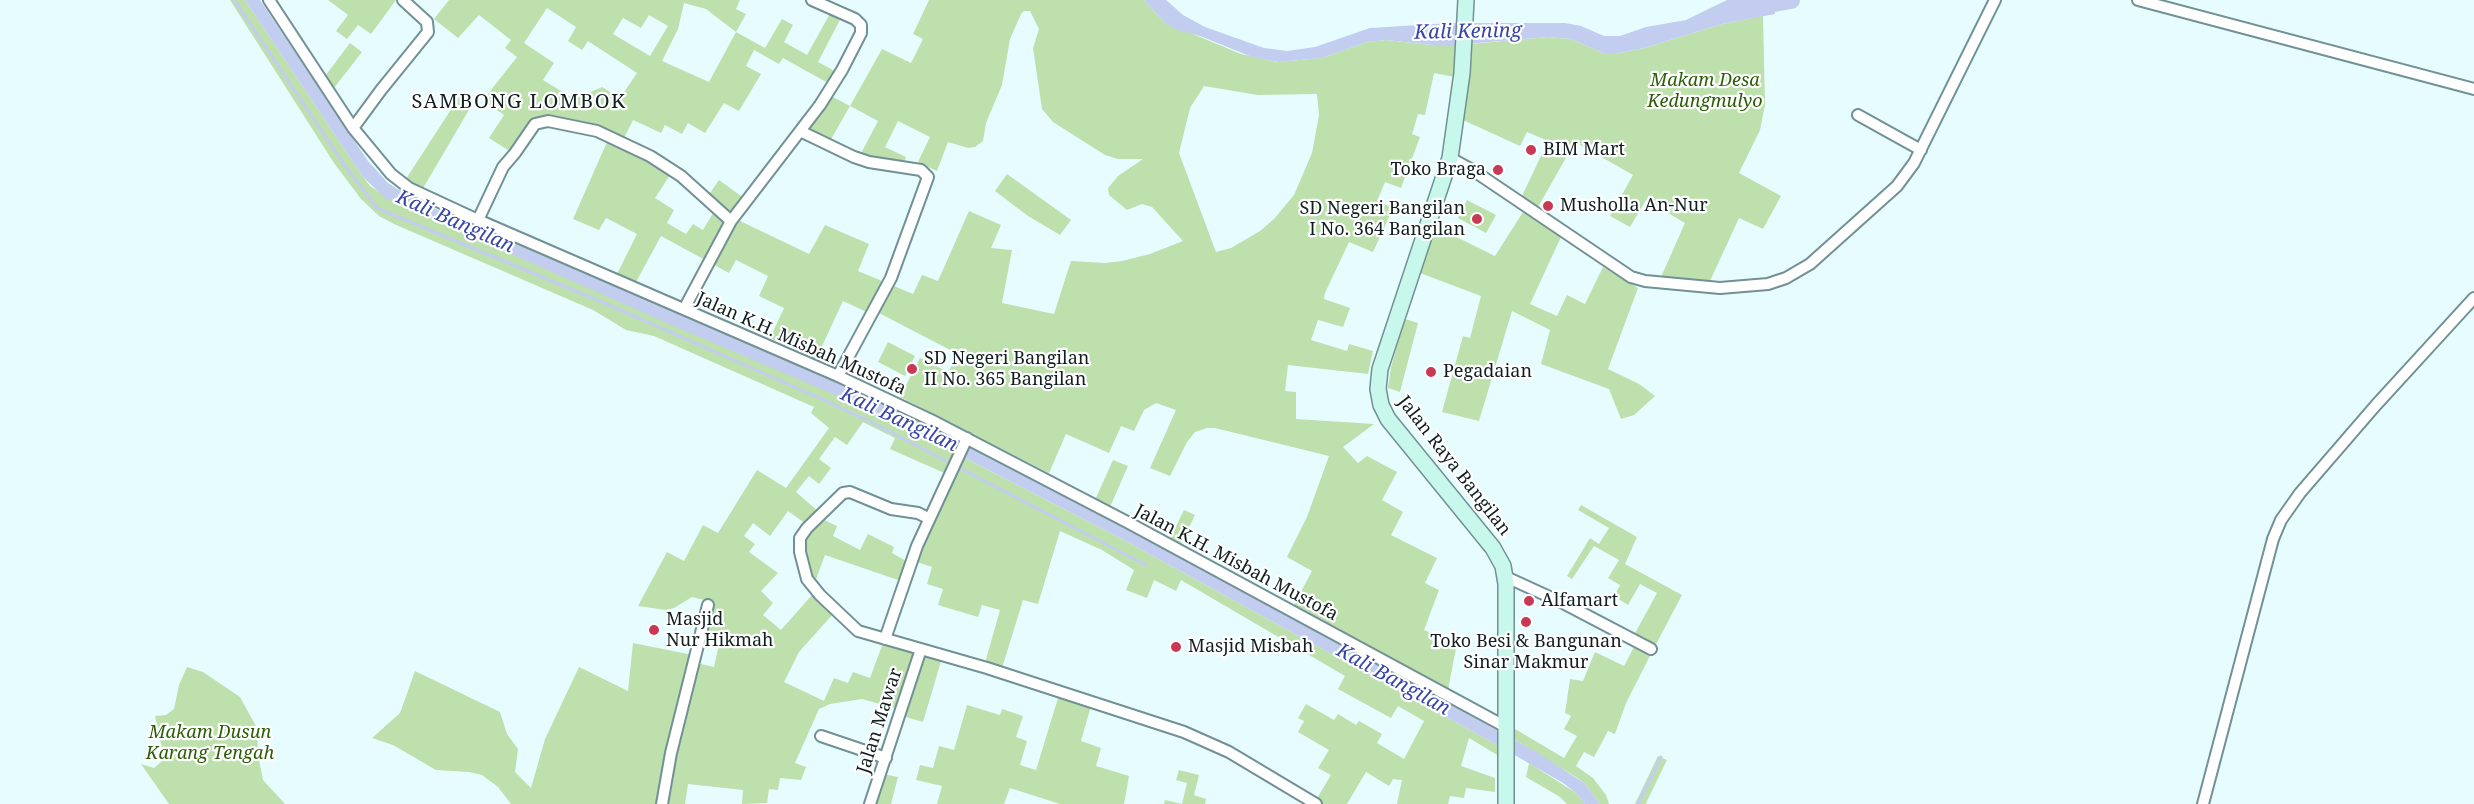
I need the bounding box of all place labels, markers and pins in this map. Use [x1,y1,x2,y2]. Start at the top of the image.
place label: BIM Mart [1543,139,1625,161]
marker: BIM Mart [1524,143,1538,157]
place label: Toko Braga [1390,159,1486,181]
marker: Toko Braga [1491,163,1505,177]
place label: Musholla An-Nur [1560,195,1708,217]
place label: SD Negeri Bangilan I No. 364 Bangilan [1300,198,1465,240]
marker: Musholla An-Nur [1541,199,1555,213]
marker: SD Negeri Bangilan I No. 364 Bangilan [1470,212,1484,226]
place label: SD Negeri Bangilan II No. 365 Bangilan [924,348,1089,391]
place label: Pegadaian [1443,361,1532,383]
marker: SD Negeri Bangilan II No. 365 Bangilan [905,362,919,376]
marker: Pegadaian [1424,365,1438,379]
place label: Alfamart [1541,590,1618,612]
marker: Alfamart [1522,594,1536,608]
place label: Masjid Nur Hikmah [666,609,773,652]
marker: Toko Besi & Bangunan Sinar Makmur [1519,615,1533,629]
marker: Masjid Nur Hikmah [647,623,661,637]
place label: Toko Besi & Bangunan Sinar Makmur [1430,631,1622,674]
place label: Masjid Misbah [1188,636,1313,658]
marker: Masjid Misbah [1169,640,1183,654]

